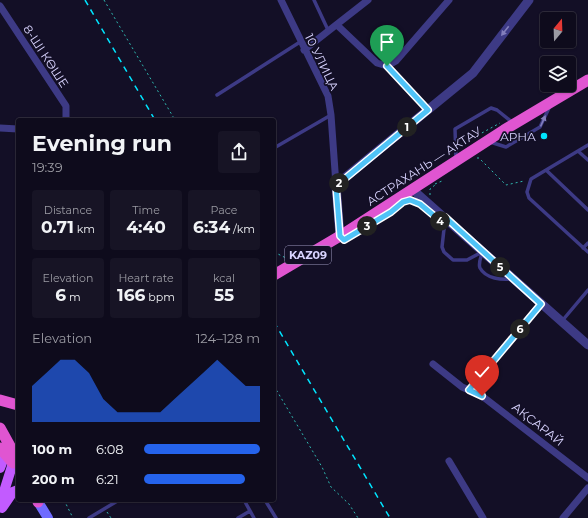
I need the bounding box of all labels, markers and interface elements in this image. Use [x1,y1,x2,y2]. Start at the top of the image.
north arrow [540,12,576,48]
map controls [540,12,576,92]
street label: 8-ШI КӨШЕ [20,22,72,90]
pin [370,25,404,66]
one-way arrow [501,25,510,36]
street label: 10 УЛИЦА [302,31,342,93]
icon: arrive [376,31,398,53]
button: layers [540,56,576,92]
one-way arrow [540,115,546,126]
pin: 1 [397,117,417,137]
text: 1 [405,120,409,134]
street label: АСТРАХАНЬ — АКТАУ [364,123,485,209]
place label: АРНА [500,129,536,144]
text: Evening run [32,130,172,157]
button: share [218,131,260,173]
marker: АРНА [539,131,549,141]
text: 19:39 [32,159,63,175]
pin: 2 [329,173,349,193]
text: 2 [336,176,342,190]
text: Distance [44,203,92,217]
text: Time [132,203,160,217]
text: Pace [211,203,237,217]
pin: 4 [430,211,450,231]
text: 4 [436,214,444,228]
pin: 3 [357,216,377,236]
text: 0.71 [41,217,74,237]
text: 4:40 [126,217,166,237]
text: 6:34 [193,217,230,237]
text: 3 [364,219,370,233]
text: km [74,222,95,236]
text: /km [230,222,255,236]
road number: KAZ09 [285,246,331,264]
pin: 5 [490,257,510,277]
text: 5 [497,260,503,274]
text: Elevation [43,271,93,285]
text: Heart rate [118,271,174,285]
text: kcal [213,271,235,285]
text: 6 [55,285,66,305]
text: 166 [117,285,145,305]
text: 55 [214,285,234,305]
text: m [66,290,81,304]
text: bpm [145,290,175,304]
pin: 6 [510,319,530,339]
text: 6 [516,322,524,336]
text: Elevation [32,330,92,346]
text: 124–128 m [196,330,260,346]
pin [465,355,499,396]
icon: check [471,361,493,383]
street label: АҚСАРАЙ [509,399,567,449]
text: 100 m [32,441,72,457]
text: 6:08 [96,441,124,457]
text: 200 m [32,471,75,487]
text: 6:21 [96,471,119,487]

